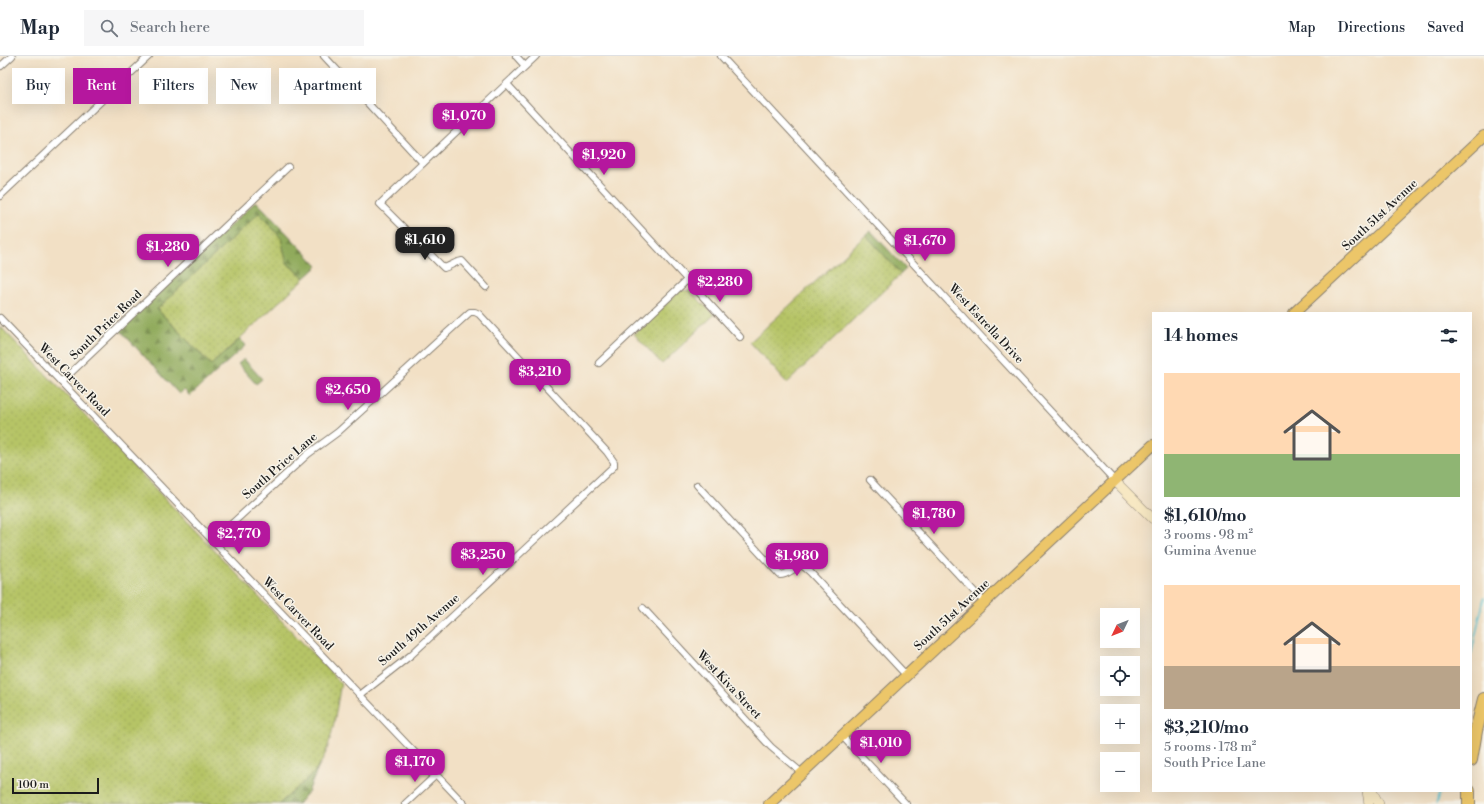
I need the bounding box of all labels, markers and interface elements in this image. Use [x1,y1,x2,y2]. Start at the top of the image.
search box [84,10,364,46]
text: Map [20,16,60,40]
icon: search [98,17,120,39]
text: Search here [130,18,210,37]
text: Map [1288,19,1316,37]
text: Directions [1338,19,1405,37]
text: Saved [1427,19,1464,37]
chip: Buy [12,68,65,104]
chip: Rent [73,68,131,104]
chip: Filters [139,68,208,104]
chip: New [216,68,271,104]
chip: Apartment [279,68,376,104]
pin: $1,070 [431,103,497,137]
text: $1,070 [442,108,486,124]
pin: $1,920 [571,142,637,176]
text: $1,920 [582,147,626,163]
street label: South 51st Avenue [1339,176,1421,254]
pin: $1,610 [392,227,458,261]
pin: $1,670 [892,228,958,262]
text: $1,610 [404,232,446,248]
text: $1,670 [904,233,946,249]
pin: $1,280 [135,234,201,268]
text: $1,280 [146,239,190,255]
pin: $2,280 [687,269,753,303]
text: $2,280 [697,274,743,290]
street label: West Estrella Drive [945,280,1027,367]
street label: South Price Road [67,287,145,363]
text: 14 homes [1164,325,1238,347]
icon: filters [1438,325,1460,347]
street label: West Carver Road [35,340,113,420]
pin: $3,210 [507,359,573,393]
text: $3,210 [518,364,562,380]
pin: $2,650 [315,377,381,411]
text: $2,650 [325,382,371,398]
icon: home [1276,399,1348,471]
street label: South Price Lane [240,430,320,502]
pin: $1,780 [901,501,967,535]
text: $1,610/mo [1164,505,1247,527]
text: $1,780 [912,506,956,522]
pin: $2,770 [206,521,272,555]
text: $2,770 [217,526,261,542]
text: 3 rooms · 98 m² [1164,527,1253,543]
pin: $3,250 [450,542,516,576]
pin: $1,980 [764,543,830,577]
text: Gumina Avenue [1164,543,1257,559]
text: $3,250 [460,547,506,563]
text: $1,980 [775,548,819,564]
street label: West Carver Road [259,574,337,654]
street label: South 51st Avenue [911,576,993,654]
street label: South 49th Avenue [375,591,463,669]
north arrow [1100,608,1140,648]
map controls [1100,608,1140,792]
icon: home [1276,611,1348,683]
street label: West Kiva Street [693,647,765,723]
button: locate [1100,656,1140,696]
button: + [1100,704,1140,744]
text: $3,210/mo [1164,717,1249,739]
pin: $1,010 [848,730,914,764]
text: $1,010 [860,735,902,751]
text: 5 rooms · 178 m² [1164,739,1256,755]
pin: $1,170 [382,749,448,783]
button: − [1100,752,1140,792]
text: $1,170 [395,754,435,770]
text: South Price Lane [1164,755,1266,771]
scale bar [12,776,99,795]
text: 100 m [18,778,49,792]

